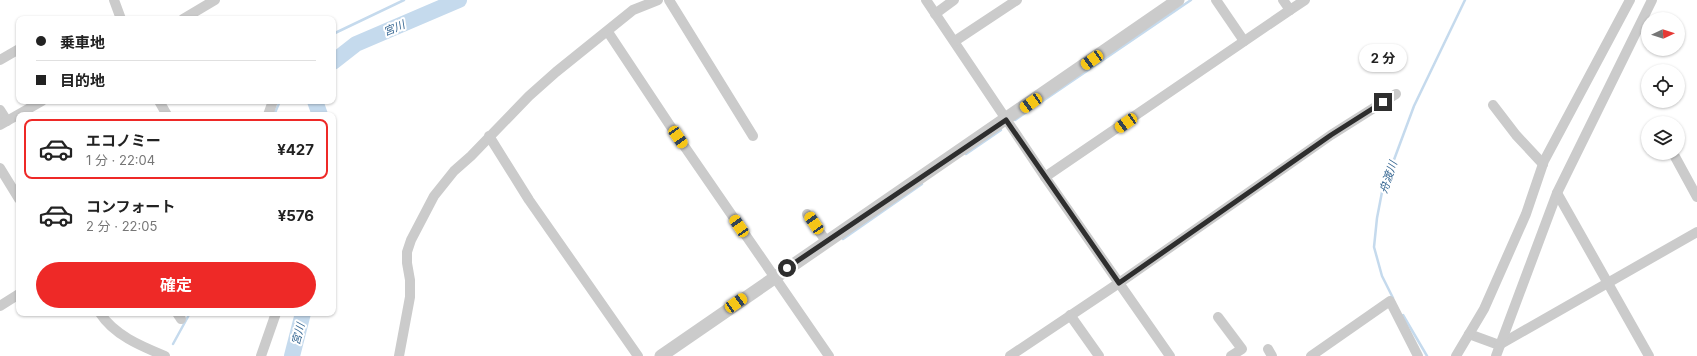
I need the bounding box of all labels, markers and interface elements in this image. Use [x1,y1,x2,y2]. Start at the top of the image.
north arrow [1641,12,1685,56]
map controls [1641,12,1685,160]
water label: 宮川 [381,17,408,39]
text: 乗車地 [60,33,105,52]
callout: 2 分 [1359,44,1407,72]
car [1079,48,1105,72]
text: 2 分 [1371,50,1395,66]
button: locate [1641,64,1685,108]
text: 目的地 [60,71,105,90]
car [1018,91,1044,115]
route end [1374,93,1392,111]
car [1113,111,1139,135]
button: layers [1641,116,1685,160]
car [666,124,690,150]
icon: car [38,131,74,167]
text: エコノミー [86,131,161,150]
text: ¥427 [277,140,314,159]
text: 1 分 · 22:04 [86,152,155,168]
water label: 舟渡川 [1376,158,1400,195]
icon: car [38,197,74,233]
text: コンフォート [86,197,176,216]
text: ¥576 [278,206,314,225]
car [802,210,826,236]
car [727,213,751,239]
text: 2 分 · 22:05 [86,218,157,234]
route start [778,259,796,277]
button: 確定 [36,262,316,308]
car [723,291,749,315]
water label: 宮川 [288,321,308,346]

